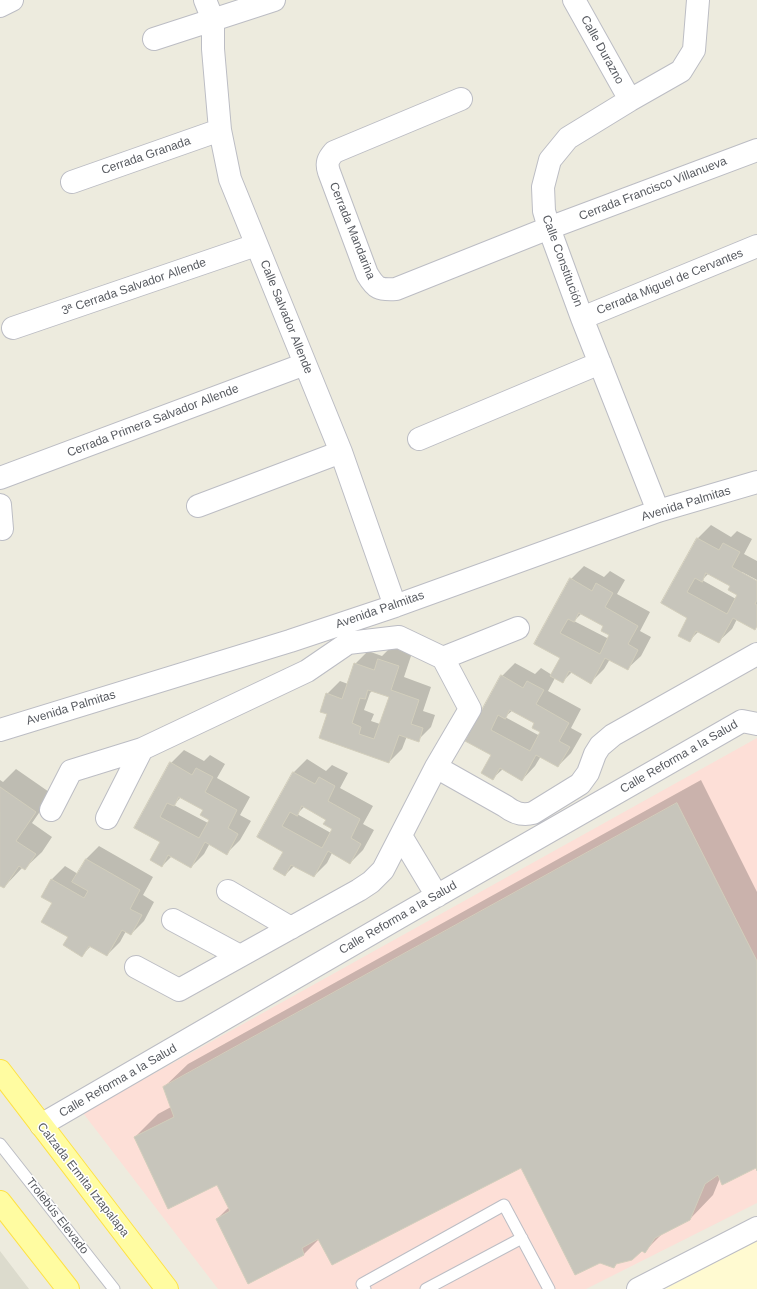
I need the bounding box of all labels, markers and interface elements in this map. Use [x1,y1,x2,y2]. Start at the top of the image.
street label: Calle Durazno [577,13,627,87]
street label: Cerrada Granada [100,134,192,178]
street label: Cerrada Francisco Villanueva [577,154,729,224]
street label: Cerrada Mandarina [326,180,378,282]
street label: Calle Constitución [539,213,585,309]
street label: Cerrada Miguel de Cervantes [595,246,745,318]
street label: 3ª Cerrada Salvador Allende [60,255,208,319]
street label: Calle Salvador Allende [257,258,315,376]
street label: Cerrada Primera Salvador Allende [65,382,241,460]
street label: Avenida Palmitas [640,484,732,524]
street label: Avenida Palmitas [334,588,426,632]
street label: Avenida Palmitas [25,688,117,728]
street label: Calle Reforma a la Salud [618,717,740,797]
street label: Calle Reforma a la Salud [337,878,459,958]
street label: Calle Reforma a la Salud [57,1041,179,1121]
street label: Calzada Ermita Iztapalapa [34,1120,132,1240]
street label: Trolebús Elevado [23,1175,91,1257]

